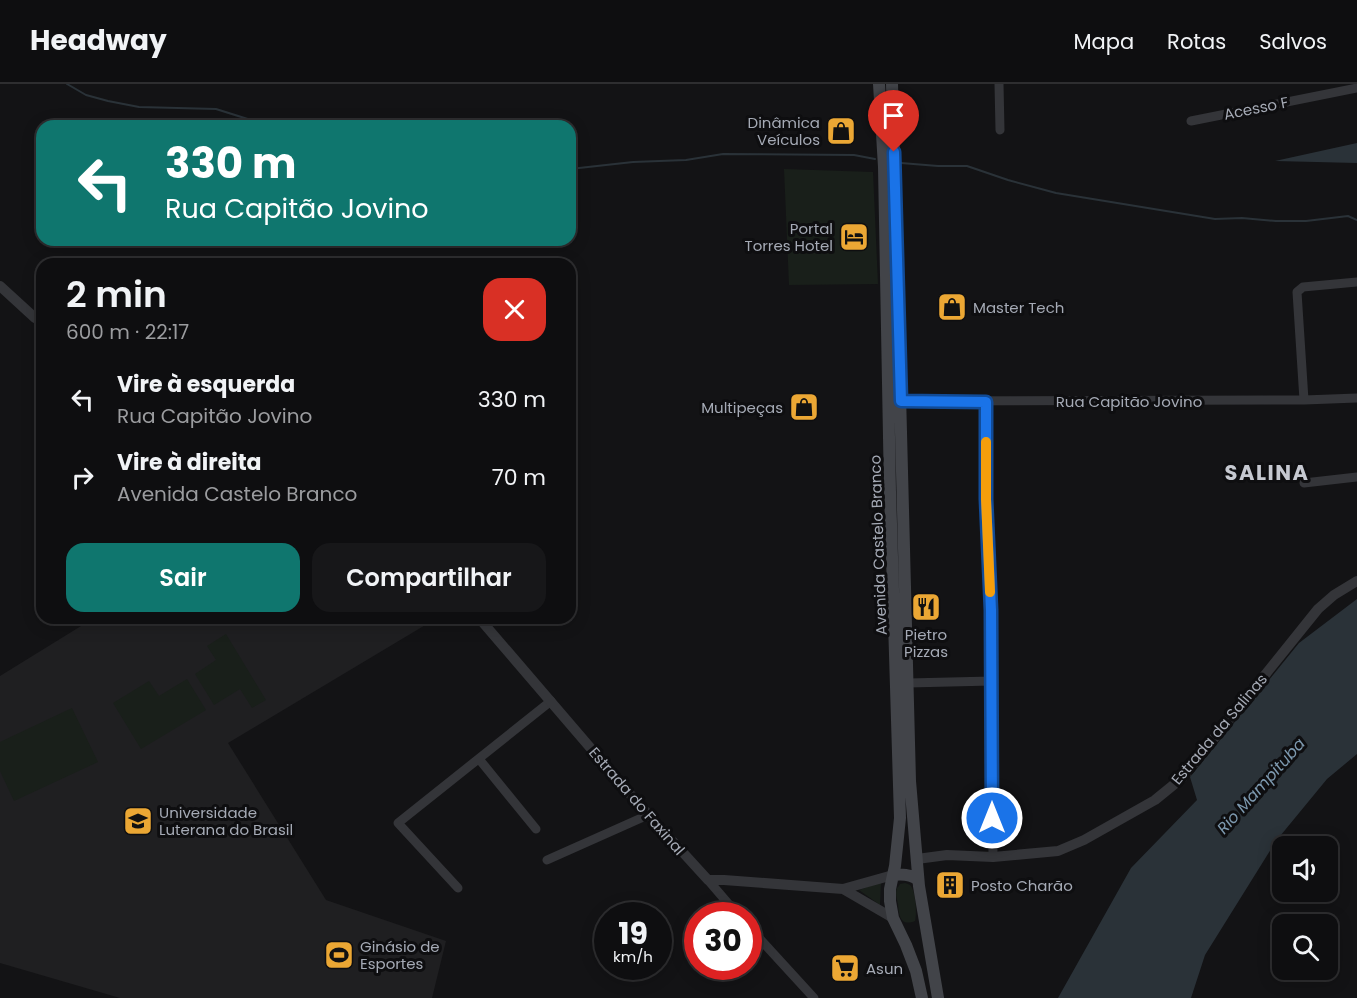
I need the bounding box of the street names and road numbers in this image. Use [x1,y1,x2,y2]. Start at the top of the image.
street label: Acesso F [1222,91,1291,125]
street label: Rua Capitão Jovino [1056,391,1202,412]
street label: Avenida Castelo Branco [864,455,892,635]
street label: Estrada da Salinas [1166,669,1272,789]
street label: Estrada do Faxinal [584,743,690,859]

